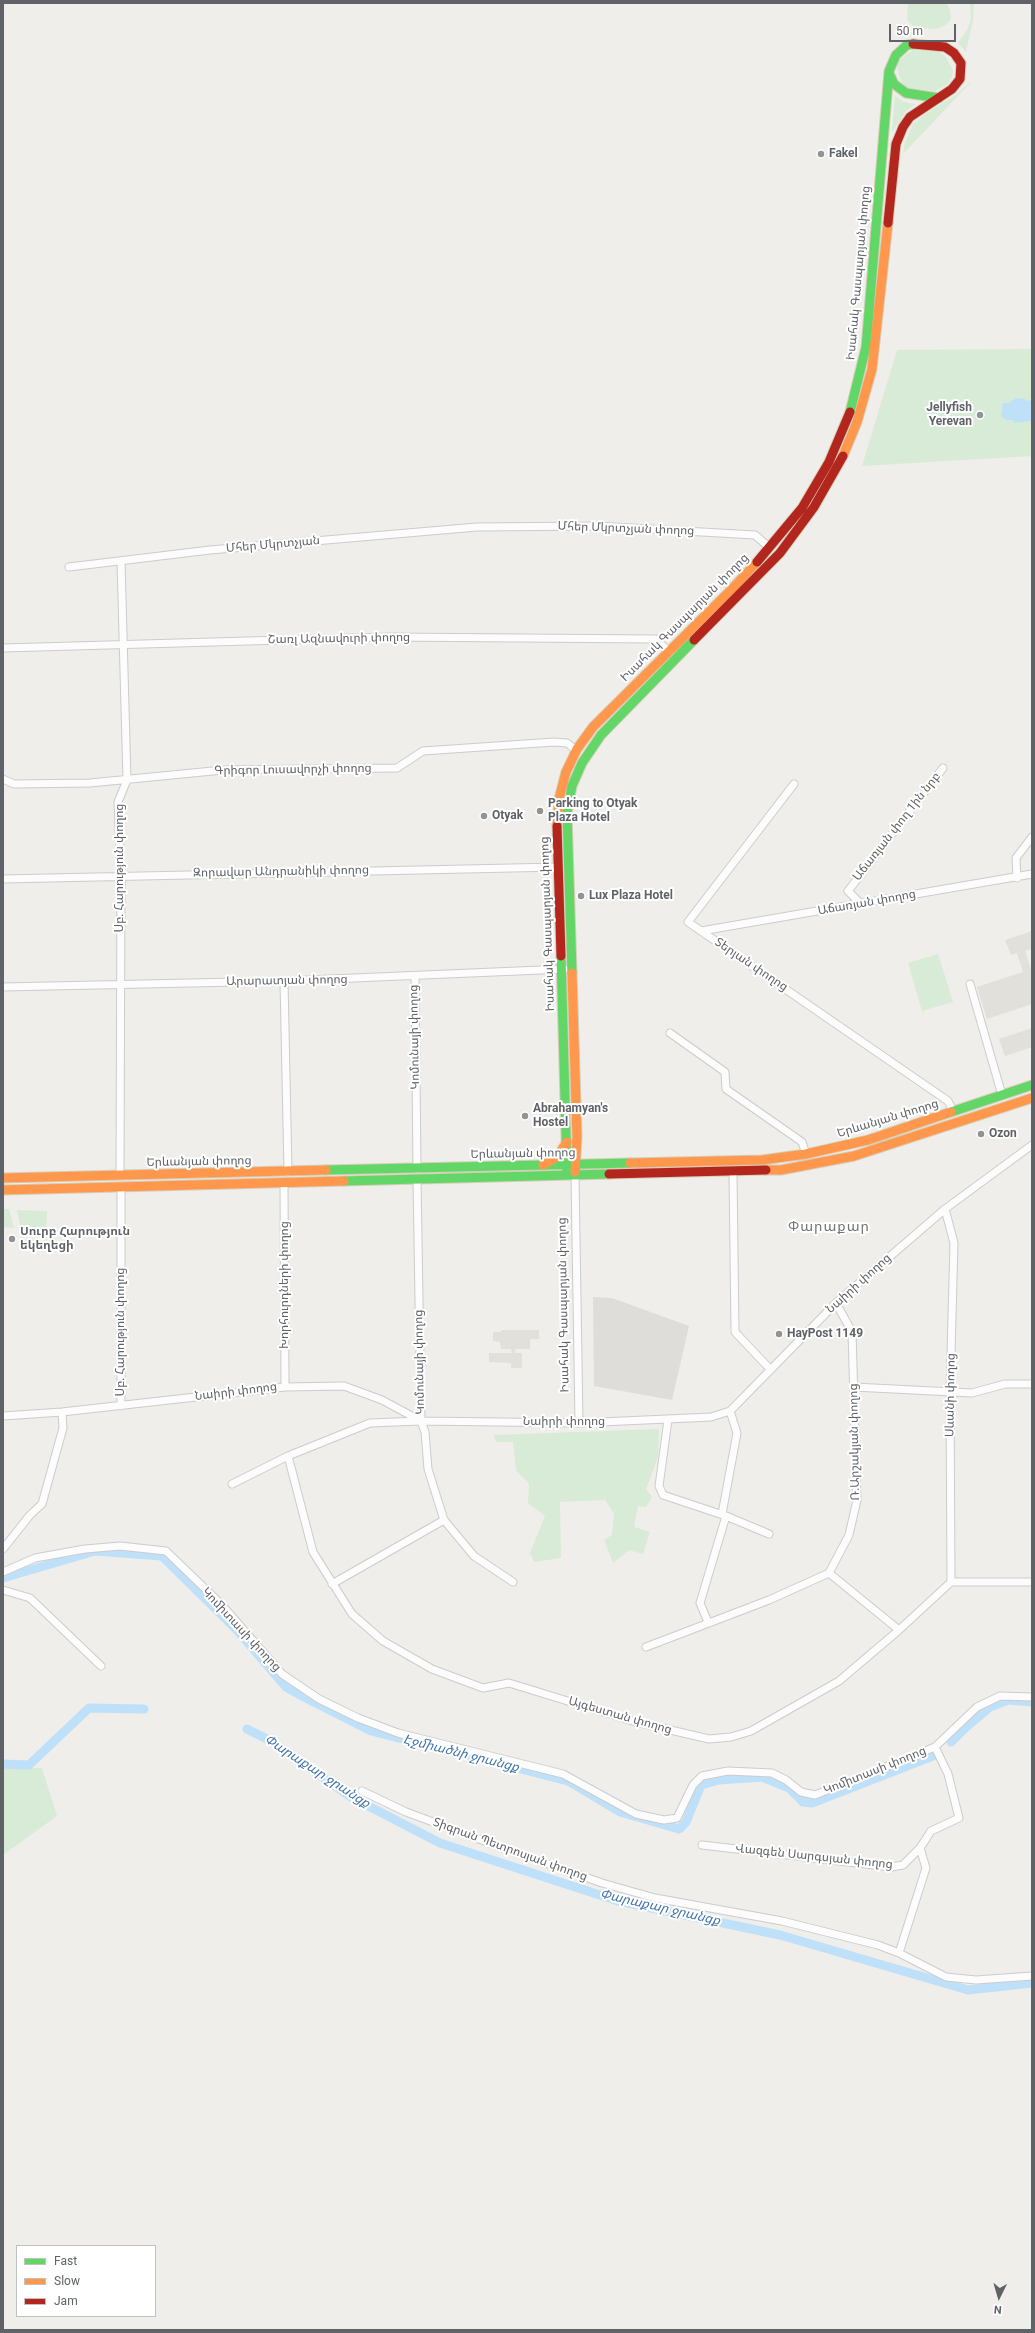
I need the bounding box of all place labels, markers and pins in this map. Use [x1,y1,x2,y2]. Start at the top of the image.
place label: Fakel [829,147,858,161]
marker: Fakel [816,149,826,159]
place label: Jellyfish Yerevan [926,401,972,429]
marker: Jellyfish Yerevan [975,410,985,420]
place label: Parking to Otyak Plaza Hotel [548,797,637,825]
marker: Parking to Otyak Plaza Hotel [535,806,545,816]
place label: Otyak [492,809,523,823]
marker: Otyak [479,811,489,821]
place label: Lux Plaza Hotel [589,889,673,903]
marker: Lux Plaza Hotel [576,891,586,901]
place label: Abrahamyan's Hostel [533,1102,608,1130]
marker: Abrahamyan's Hostel [520,1111,530,1121]
place label: Ozon [989,1127,1017,1141]
marker: Ozon [976,1129,986,1139]
place label: Սուրբ Հարություն եկեղեցի [20,1225,130,1253]
marker: Սուրբ Հարություն եկեղեցի [7,1234,17,1244]
place label: HayPost 1149 [787,1327,863,1341]
marker: HayPost 1149 [774,1329,784,1339]

